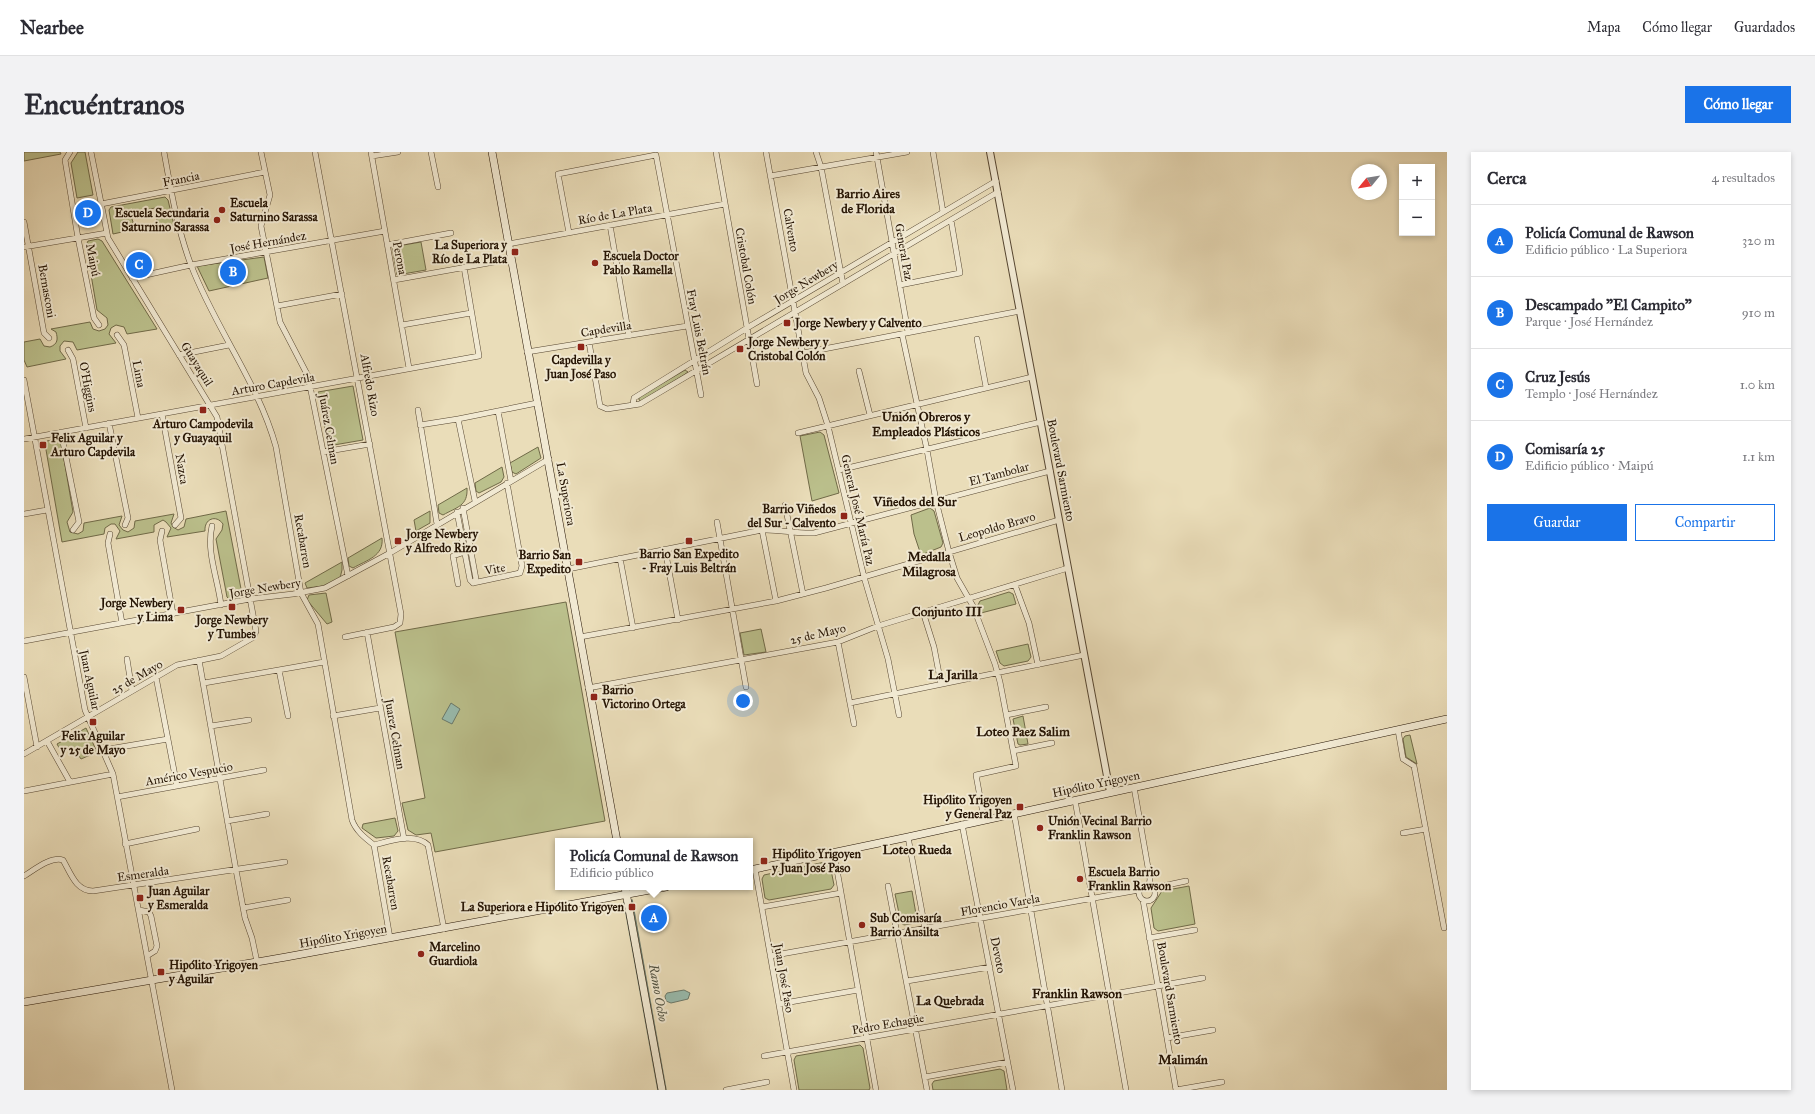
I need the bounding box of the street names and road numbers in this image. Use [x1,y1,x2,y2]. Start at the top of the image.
street label: Francia [161,168,201,189]
street label: Río de La Plata [577,200,654,227]
street label: Calvento [780,207,802,253]
street label: General Paz [892,222,916,282]
street label: Cristobal Colón [732,227,760,306]
street label: José Hernández [227,228,308,257]
street label: Perona [390,240,410,277]
street label: Maipú [83,242,103,278]
street label: Jorge Newbery [770,257,841,308]
street label: Bernasconi [35,263,59,320]
street label: Fray Luis Beltrán [684,288,714,377]
street label: Capdevilla [580,318,633,340]
street label: Guayaquil [177,339,216,390]
street label: Alfredo Rizo [357,352,382,417]
street label: Lima [130,359,149,390]
street label: O'Higgins [75,361,100,414]
street label: Arturo Capdevila [229,370,317,398]
street label: Juárez Celman [315,391,342,466]
street label: Boulevard Sarmiento [1044,418,1078,522]
street label: Nazca [172,453,192,486]
street label: General José María Paz [837,453,878,568]
street label: El Tambolar [967,459,1031,489]
street label: La Superiora [554,461,579,528]
street label: Leopoldo Bravo [957,509,1037,545]
street label: Recabarren [291,513,315,570]
street label: Vite [483,560,506,578]
street label: Jorge Newbery [226,575,302,602]
street label: 25 de Mayo [789,621,847,647]
street label: Juan Aguilar [75,647,103,712]
street label: 25 de Mayo [109,657,165,697]
street label: Juarez Celman [381,696,408,771]
street label: Américo Vespucio [143,759,234,789]
street label: Hipólito Yrigoyen [1051,768,1142,801]
street label: Recabarren [379,855,403,912]
street label: Esmeralda [116,863,171,885]
street label: Florencio Varela [959,891,1042,919]
street label: Hipólito Yrigoyen [298,921,389,952]
street label: Devoto [988,936,1008,974]
street label: Juan José Paso [770,940,797,1014]
street label: Boulevard Sarmiento [1154,941,1186,1045]
street label: Pedro Echagüe [851,1011,925,1038]

